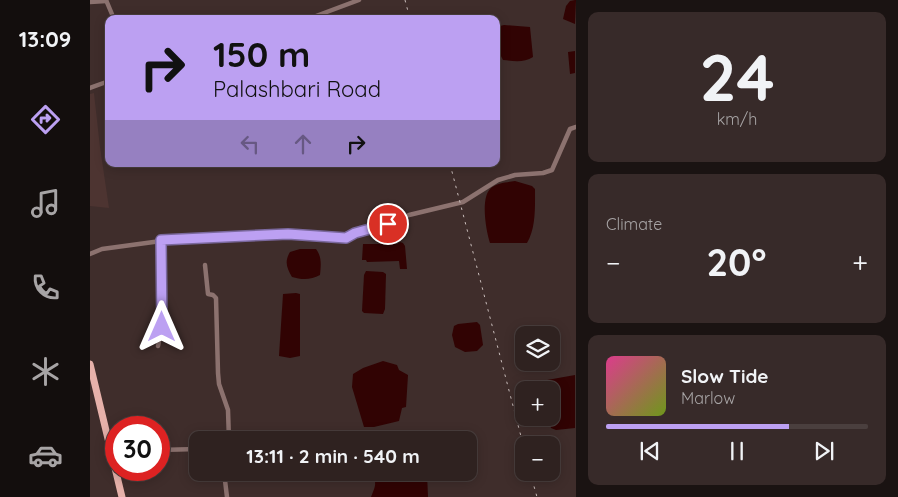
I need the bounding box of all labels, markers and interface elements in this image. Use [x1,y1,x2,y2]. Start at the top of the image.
text: 13:09 [19,25,71,53]
text: 150 m [213,32,310,76]
icon: right [130,35,195,100]
text: 24 [699,36,775,117]
text: Palashbari Road [213,75,381,103]
icon: directions [28,102,63,137]
text: km/h [717,109,757,129]
icon: left [236,130,264,158]
icon: ahead [289,130,317,158]
icon: right [342,130,370,158]
icon: music [28,186,63,221]
pin [367,203,409,245]
icon: arrive [374,210,402,238]
text: Climate [606,214,662,234]
text: 20° [706,238,766,286]
text: − [606,245,621,280]
text: + [852,245,868,280]
icon: phone [28,270,63,305]
position arrow [135,300,187,352]
map controls [515,326,560,481]
button: layers [515,326,560,371]
icon: climate [28,354,63,389]
text: Slow Tide [681,364,769,388]
button: + [515,381,560,426]
text: Marlow [681,388,735,408]
speed limit sign: 30 [105,416,170,481]
button: − [515,436,560,481]
icon: previous [636,437,664,465]
icon: pause [723,437,751,465]
icon: next [810,437,838,465]
icon: car [28,438,63,473]
text: 13:11 · 2 min · 540 m [246,444,420,468]

